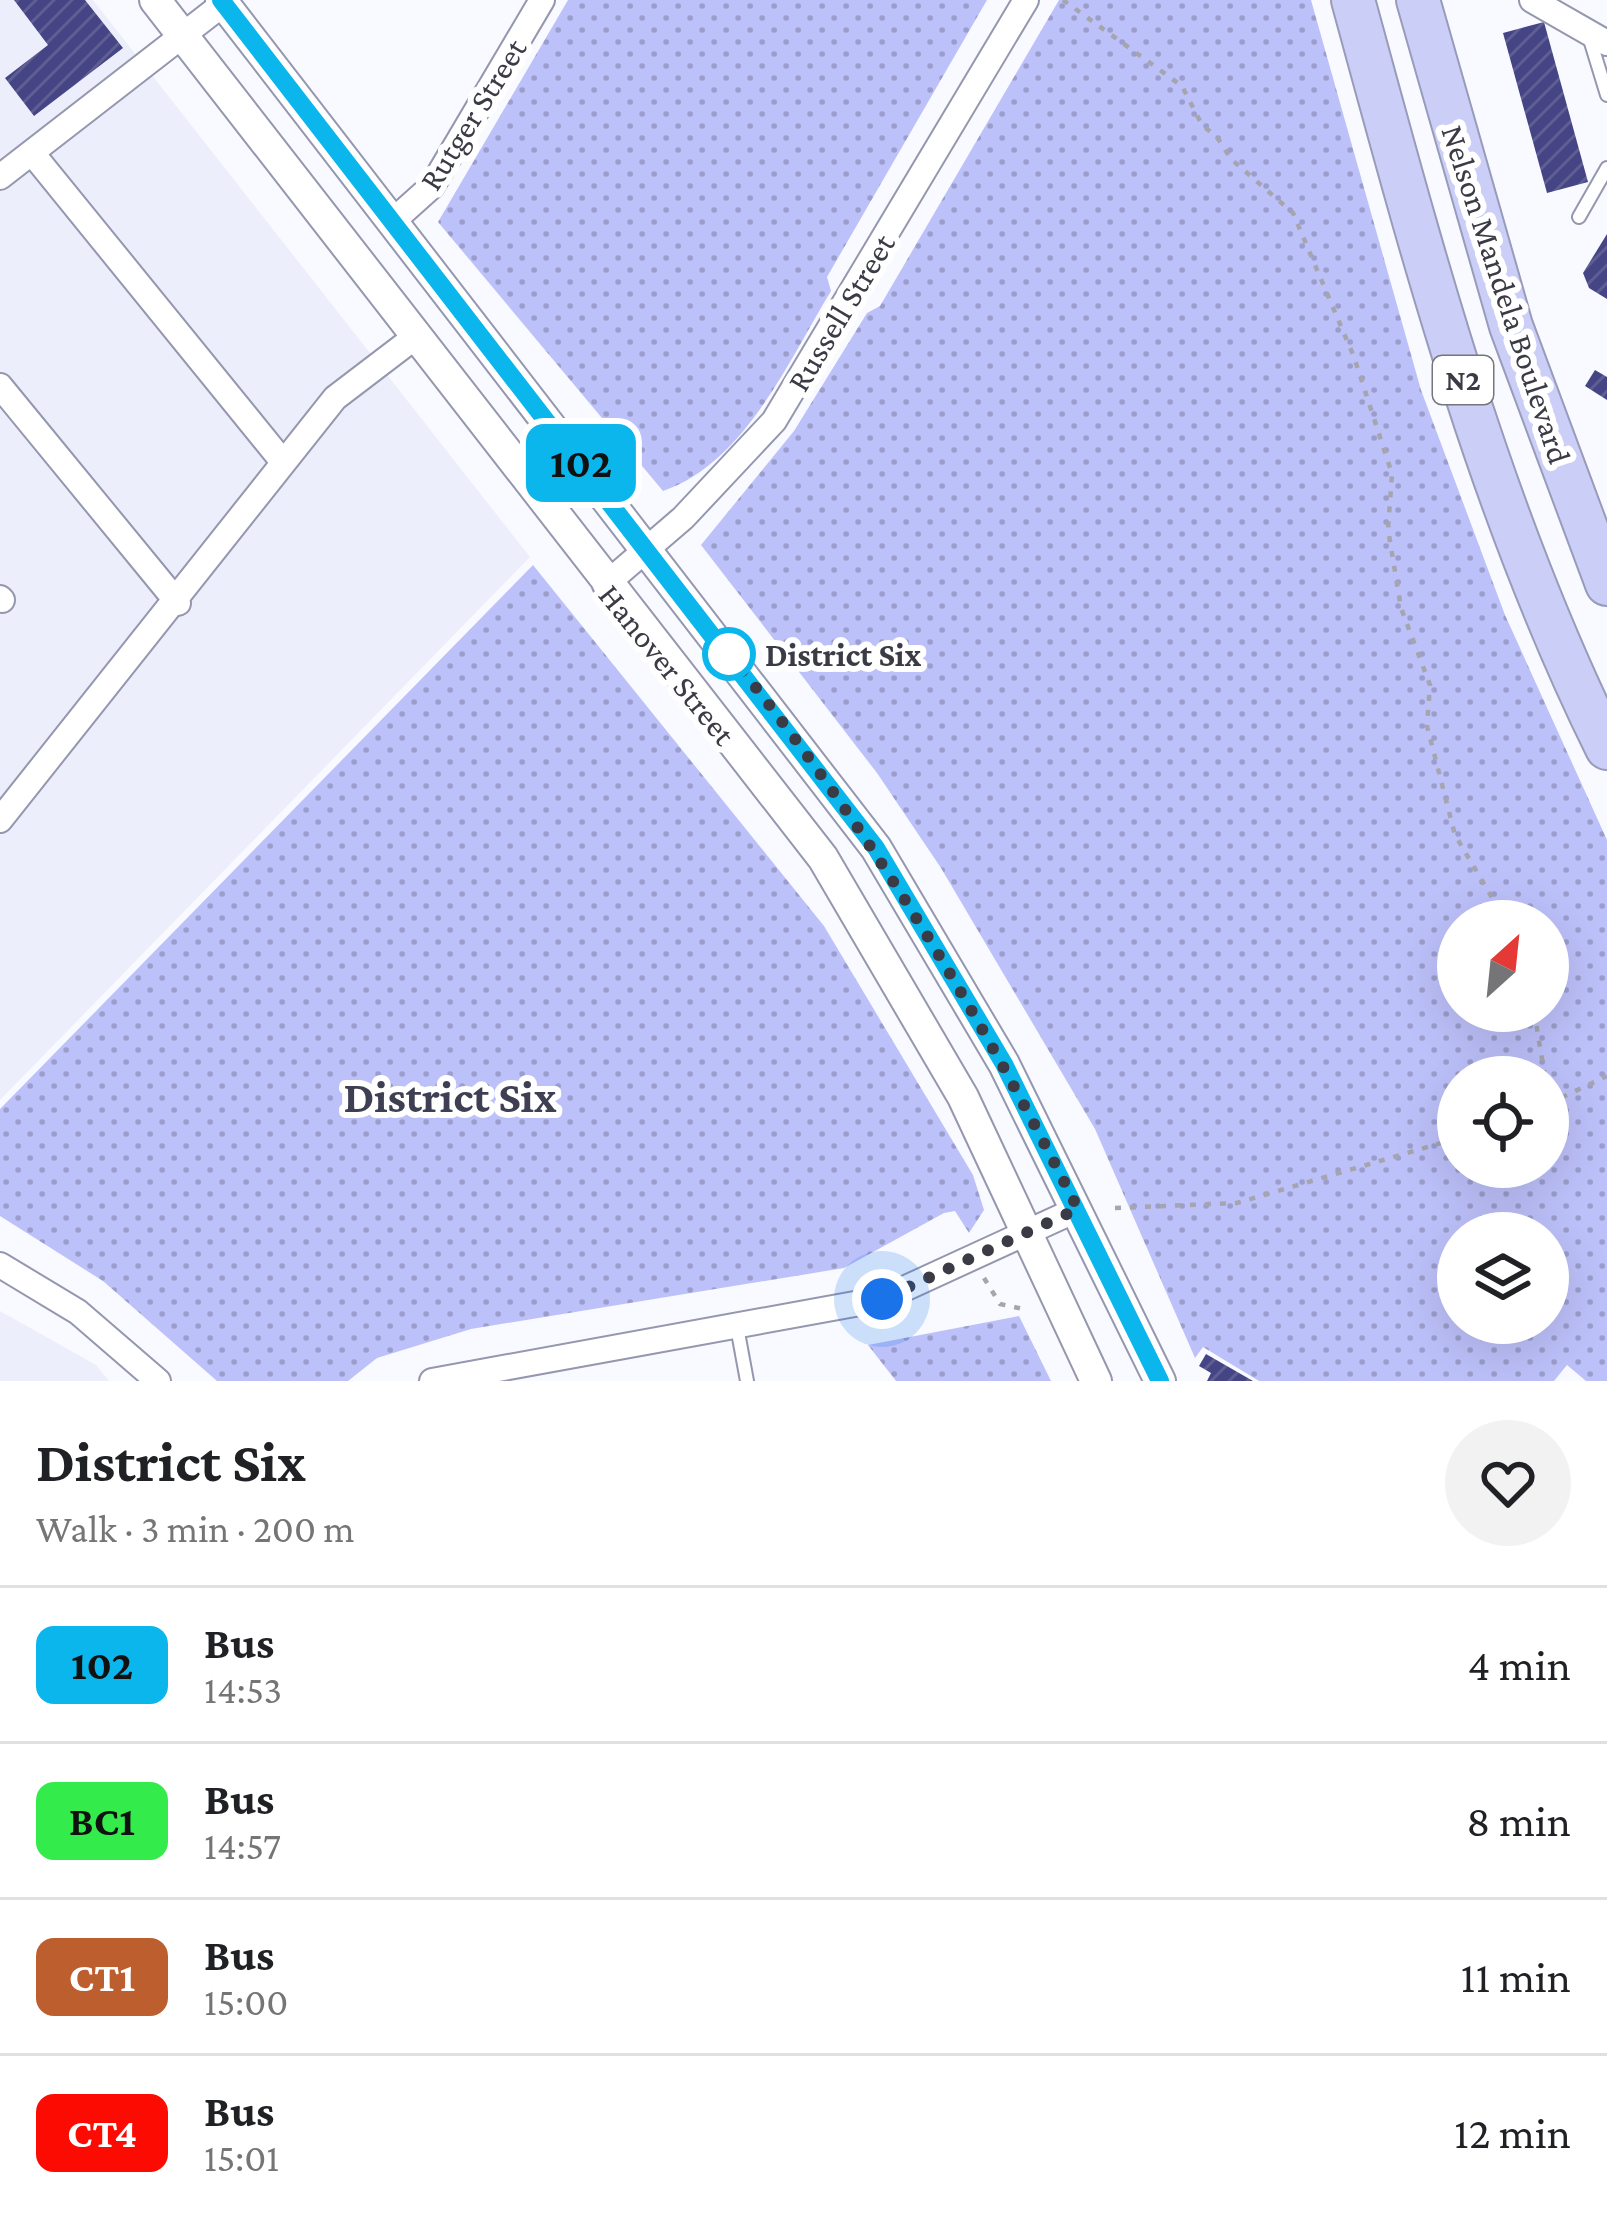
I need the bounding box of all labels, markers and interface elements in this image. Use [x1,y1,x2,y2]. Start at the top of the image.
street label: Rutger Street [411,31,534,197]
street label: Nelson Mandela Boulevard [1434,120,1579,468]
street label: Russell Street [779,226,902,397]
road number: N2 [1433,356,1493,404]
line badge: 102 [512,424,650,502]
text: 102 [550,439,612,486]
street label: Hanover Street [592,577,744,753]
marker: District Six [704,629,754,679]
place label: District Six [765,636,922,673]
north arrow [1437,900,1569,1032]
map controls [1437,900,1569,1344]
button: locate [1437,1056,1569,1188]
district label: District Six [343,1072,557,1122]
button: layers [1437,1212,1569,1344]
your location [852,1269,912,1329]
button: heart [1445,1420,1571,1546]
text: District Six [36,1430,306,1493]
text: Walk · 3 min · 200 m [36,1507,355,1550]
text: Bus [204,1618,274,1668]
text: 4 min [1467,1640,1571,1690]
text: 102 [71,1641,133,1688]
text: 14:53 [204,1668,282,1711]
text: Bus [204,1774,274,1824]
text: 8 min [1466,1796,1571,1846]
text: BC1 [69,1797,135,1844]
text: 14:57 [204,1824,281,1867]
text: Bus [204,1930,274,1980]
text: 11 min [1461,1952,1571,2002]
text: CT1 [69,1953,135,2000]
text: 15:00 [204,1980,288,2023]
text: Bus [204,2086,274,2136]
text: 12 min [1454,2108,1571,2158]
text: CT4 [67,2109,137,2156]
text: 15:01 [204,2136,279,2179]

